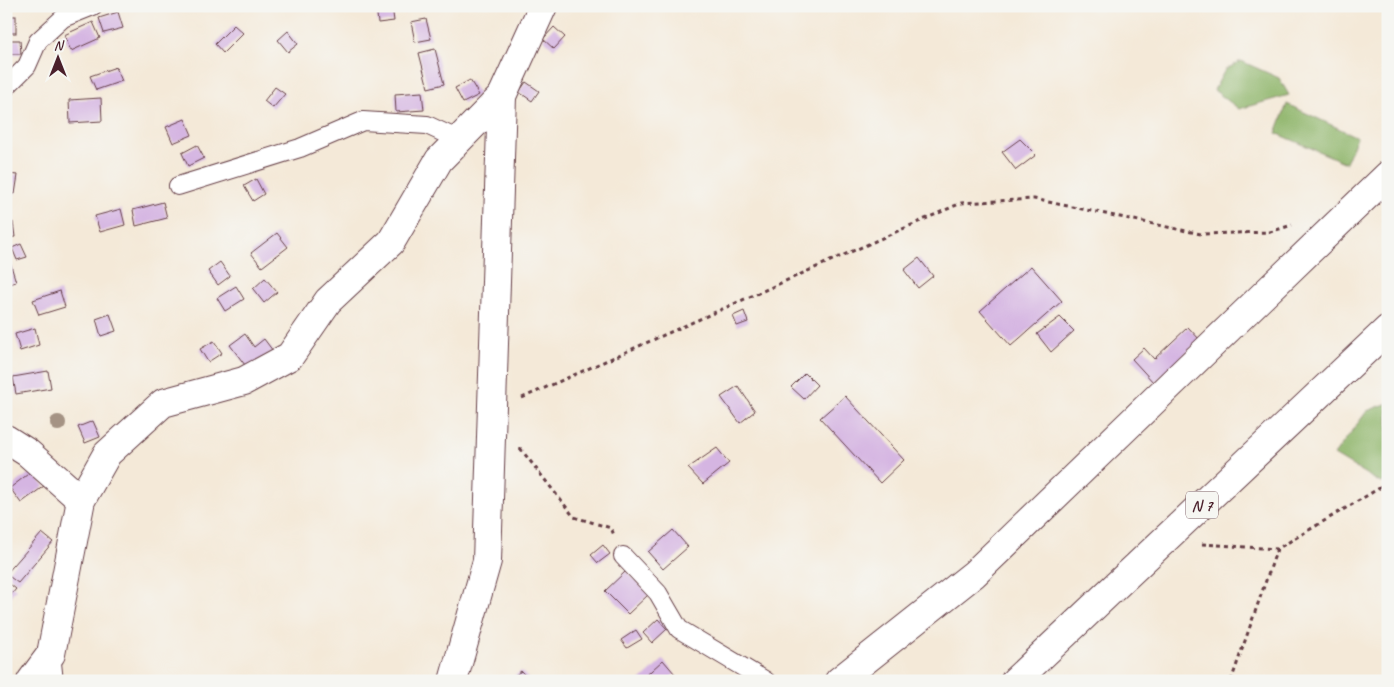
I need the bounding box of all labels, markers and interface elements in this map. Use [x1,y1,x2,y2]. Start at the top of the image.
north arrow [32,32,82,82]
text: N [54,37,65,54]
road number: N 7 [1186,492,1218,518]

